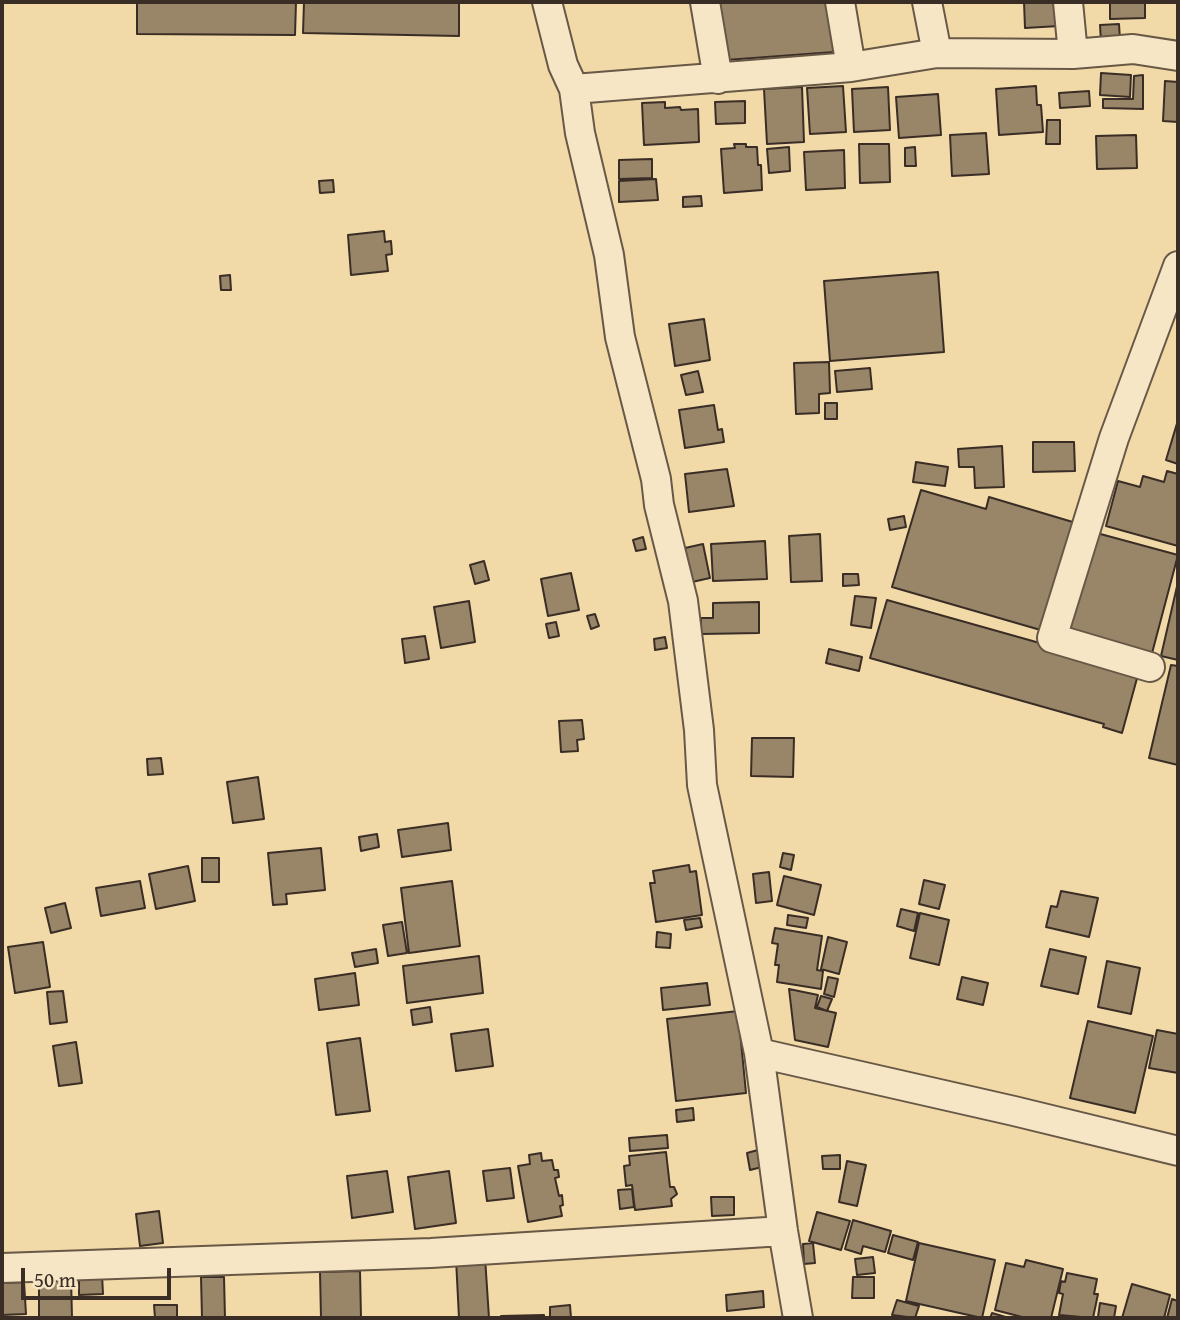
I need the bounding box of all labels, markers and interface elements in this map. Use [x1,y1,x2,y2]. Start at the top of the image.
scale bar [24,1254,175,1298]
text: 50 m [34,1264,76,1295]

